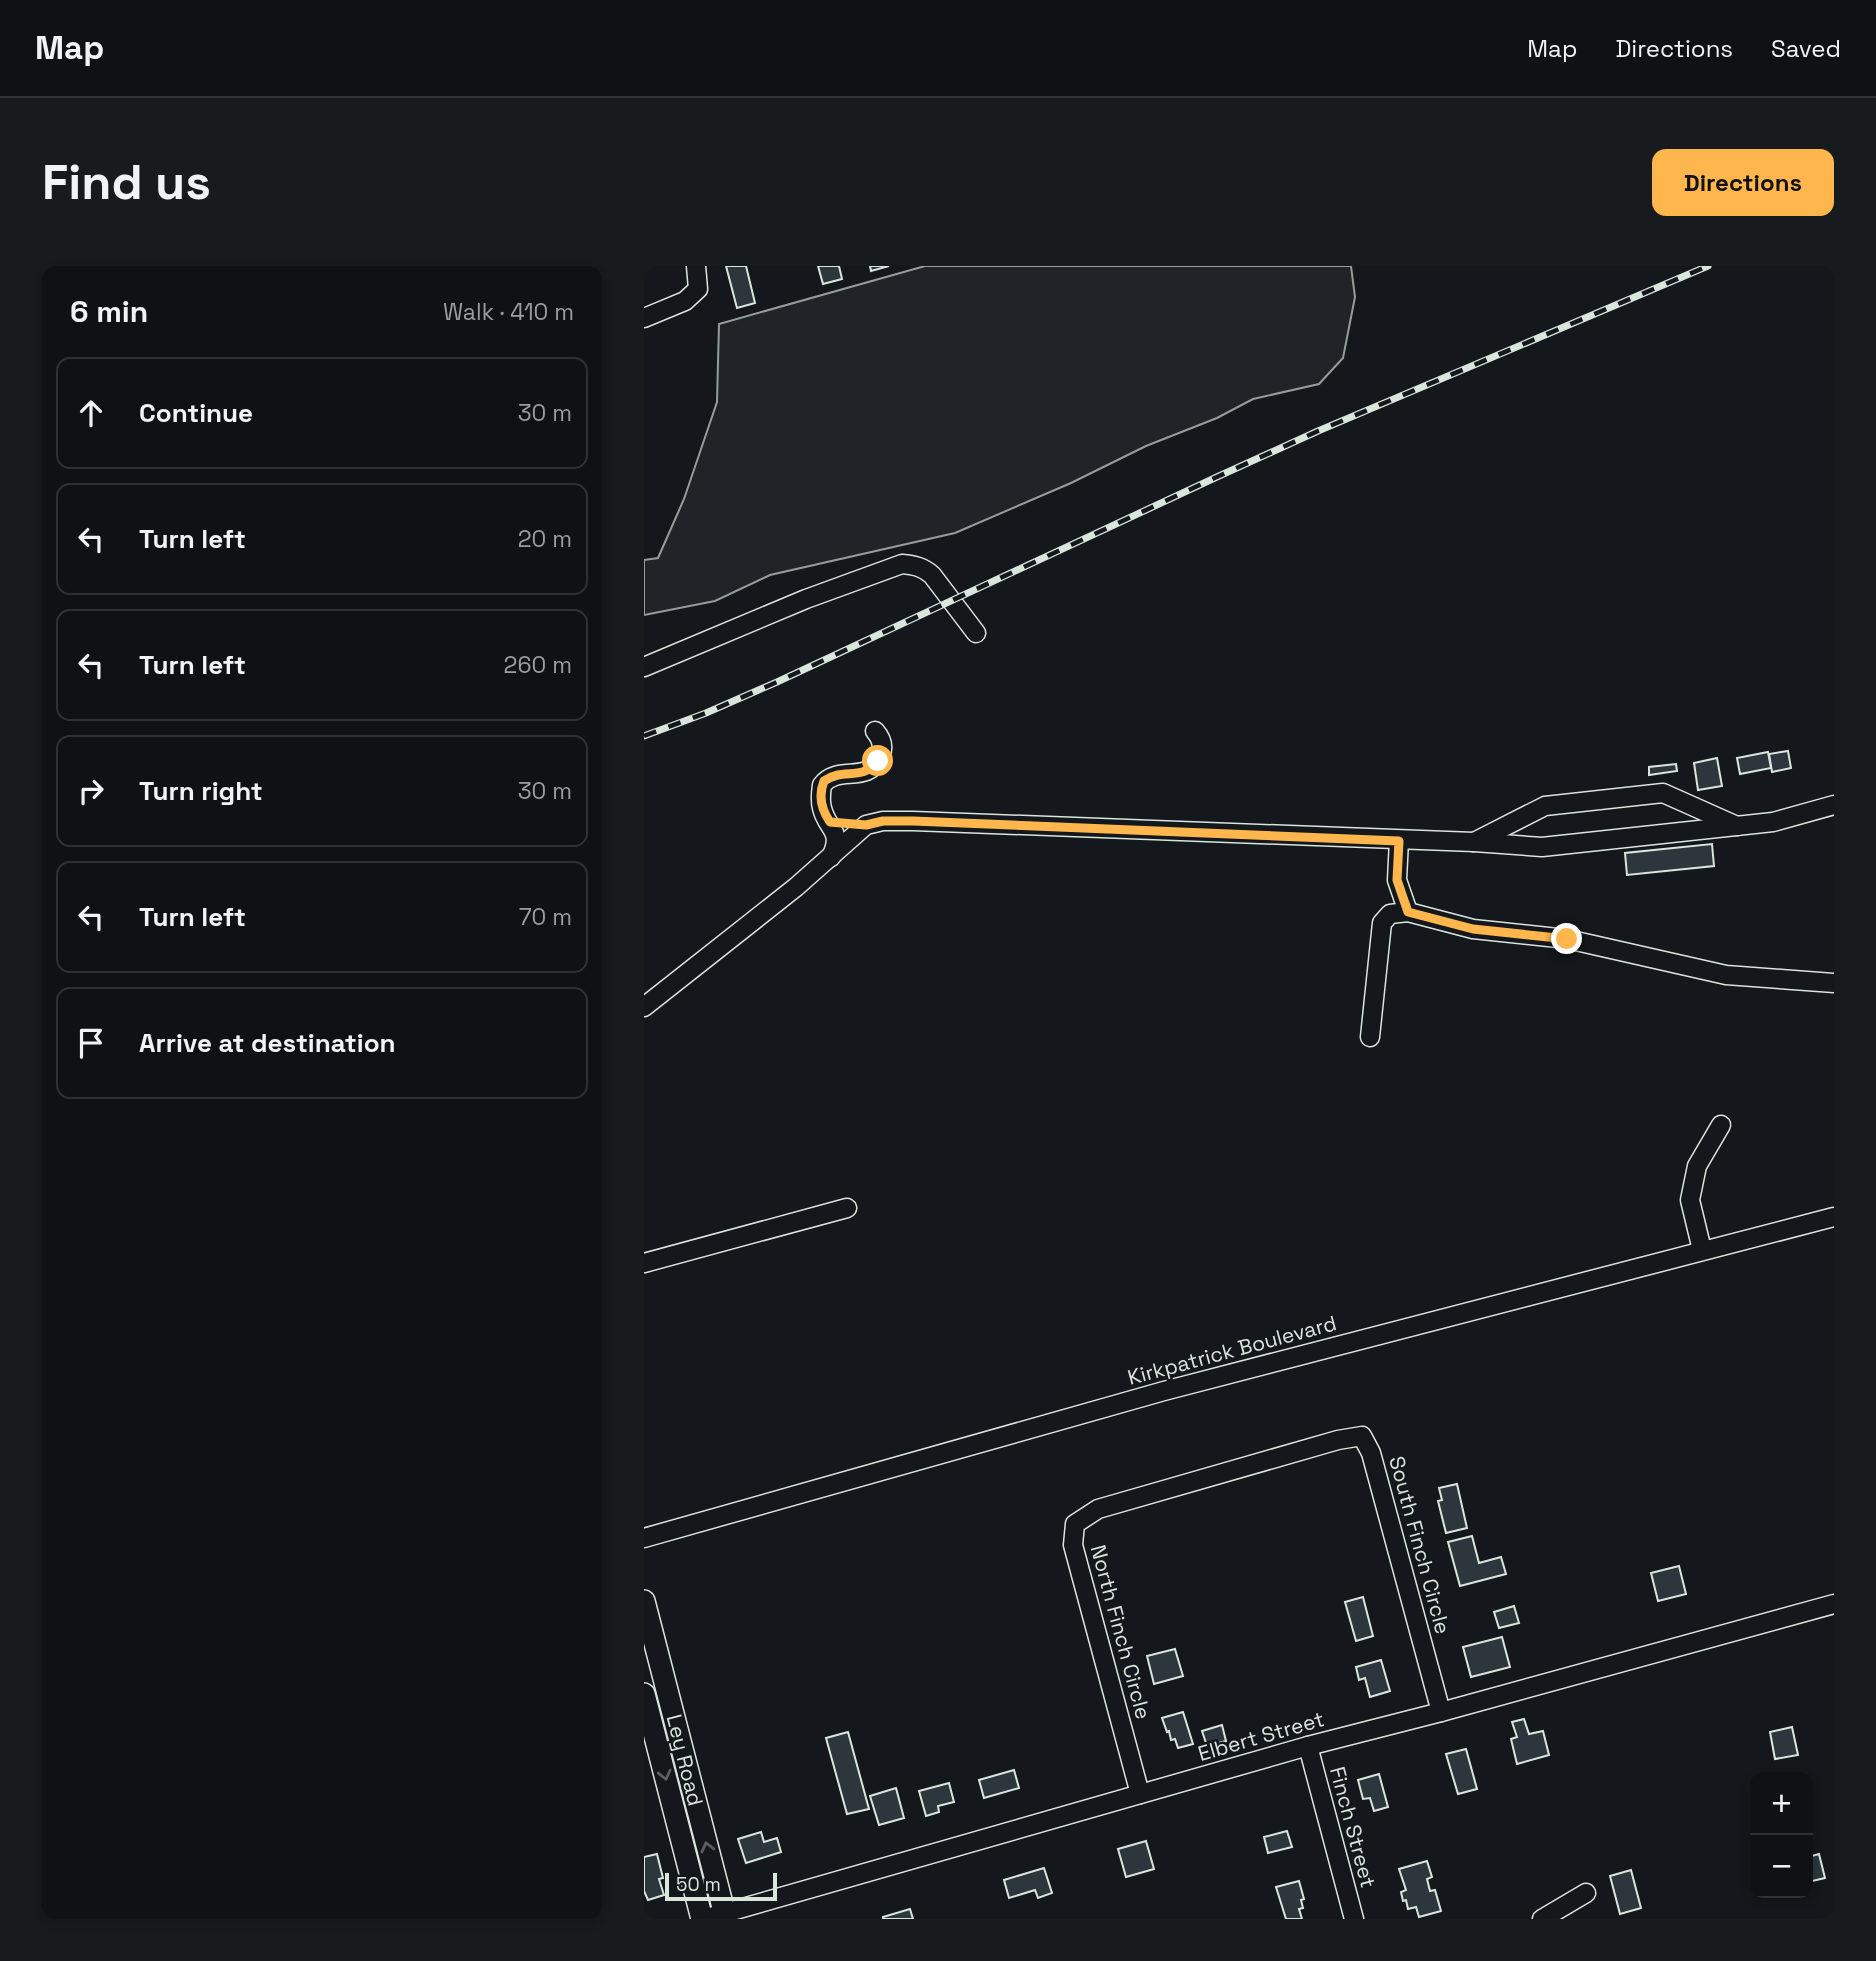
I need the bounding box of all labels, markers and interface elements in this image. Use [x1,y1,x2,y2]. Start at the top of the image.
text: Map [35,27,104,69]
text: Map [1527,33,1577,64]
text: Directions [1615,33,1733,64]
text: Saved [1771,33,1841,64]
button: Directions [1652,149,1834,216]
text: Find us [42,151,211,213]
text: 6 min [70,292,148,331]
text: Walk · 410 m [443,297,574,327]
icon: ahead [72,394,110,432]
text: Continue [139,396,253,430]
text: 30 m [518,398,572,428]
icon: left [72,520,110,558]
text: Turn left [139,522,246,556]
text: 20 m [518,524,572,554]
icon: left [72,646,110,684]
text: Turn left [139,648,246,682]
text: 260 m [504,650,572,680]
route start [862,745,893,776]
icon: right [72,772,110,810]
text: Turn right [139,774,263,808]
text: 30 m [518,776,572,806]
icon: left [72,898,110,936]
text: Turn left [139,900,246,934]
text: 70 m [519,902,572,932]
route end [1551,923,1582,954]
icon: arrive [72,1024,110,1062]
text: Arrive at destination [139,1026,396,1060]
street label: Kirkpatrick Boulevard [1125,1309,1339,1391]
street label: South Finch Circle [1383,1453,1457,1637]
street label: North Finch Circle [1085,1542,1157,1722]
street label: Elbert Street [1195,1705,1327,1767]
street label: Ley Road [661,1711,709,1809]
street label: Finch Street [1324,1763,1382,1891]
one-way arrow [657,1768,671,1780]
map controls [1750,1772,1813,1898]
button: + [1750,1772,1813,1835]
button: − [1750,1835,1813,1898]
one-way arrow [701,1841,715,1853]
scale bar [665,1870,777,1902]
text: 50 m [676,1872,721,1897]

